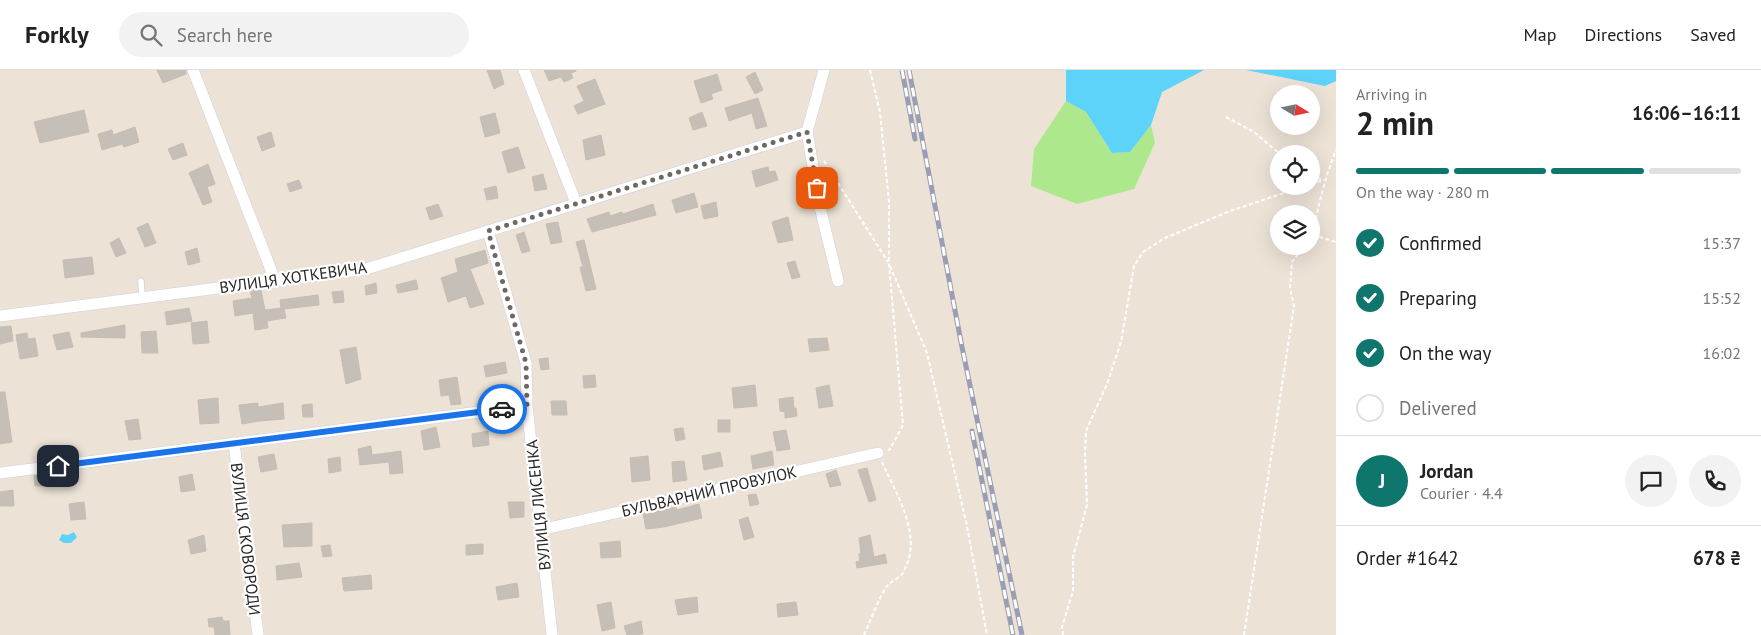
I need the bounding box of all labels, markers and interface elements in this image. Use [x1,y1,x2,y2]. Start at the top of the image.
search box [119,12,469,57]
text: Forkly [25,19,89,50]
icon: search [137,21,165,49]
text: Search here [177,23,273,47]
text: Map [1524,23,1556,46]
text: Directions [1584,23,1662,46]
text: Saved [1690,23,1736,46]
text: Arriving in [1356,84,1427,104]
north arrow [1270,85,1320,135]
map controls [1270,85,1320,255]
text: 16:06–16:11 [1632,101,1741,125]
text: 2 min [1356,102,1434,144]
button: locate [1270,145,1320,195]
pin [796,167,838,209]
icon: bag [803,174,831,202]
text: On the way · 280 m [1356,182,1489,202]
button: layers [1270,205,1320,255]
icon: check [1356,229,1384,257]
text: Confirmed [1399,231,1482,255]
text: 15:37 [1703,233,1741,253]
street label: ВУЛИЦЯ ХОТКЕВИЧА [218,257,369,297]
icon: check [1356,284,1384,312]
text: Preparing [1399,286,1477,310]
text: 15:52 [1703,288,1741,308]
icon: check [1356,339,1384,367]
text: On the way [1399,341,1491,365]
text: 16:02 [1703,343,1741,363]
courier [477,384,527,434]
icon: car [488,395,516,423]
text: Delivered [1399,396,1477,420]
street label: ВУЛИЦЯ ЛИСЕНКА [521,438,555,571]
pin [37,445,79,487]
icon: home [44,452,72,480]
button: chat [1625,455,1677,507]
button: phone [1689,455,1741,507]
text: Jordan [1420,459,1473,483]
street label: БУЛЬВАРНИЙ ПРОВУЛОК [620,461,799,521]
street label: ВУЛИЦЯ СКОВОРОДИ [227,462,265,616]
text: J [1379,469,1385,493]
text: Courier · 4.4 [1420,483,1503,503]
text: Order #1642 [1356,546,1459,570]
text: 678 ₴ [1693,546,1741,570]

